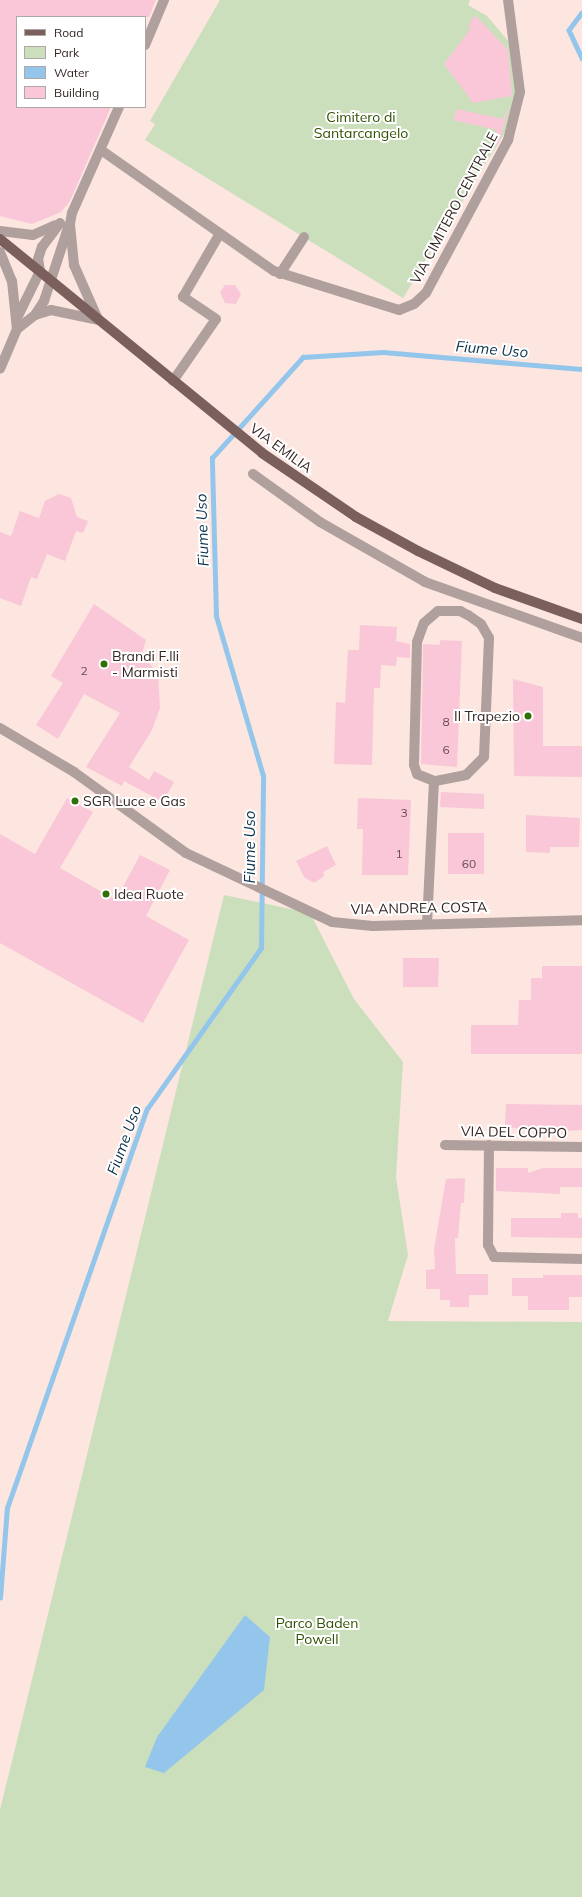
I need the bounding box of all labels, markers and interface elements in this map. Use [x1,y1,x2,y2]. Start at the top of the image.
legend [16,16,146,108]
text: Road [54,25,83,40]
text: Park [54,45,79,60]
text: Water [54,65,89,80]
text: Building [54,85,99,100]
park label: Cimitero di Santarcangelo [314,109,408,142]
street label: VIA CIMITERO CENTRALE [407,129,501,287]
water label: Fiume Uso [455,337,529,361]
street label: VIA EMILIA [247,420,315,476]
water label: Fiume Uso [192,493,212,567]
place label: Brandi F.lli - Marmisti [112,648,179,680]
marker: Brandi F.lli - Marmisti [99,659,109,669]
house number: 2 [80,664,88,678]
place label: Il Trapezio [454,708,520,724]
marker: Il Trapezio [523,711,533,721]
house number: 8 [442,715,450,729]
house number: 6 [442,743,450,757]
place label: SGR Luce e Gas [83,793,186,809]
marker: SGR Luce e Gas [70,796,80,806]
house number: 3 [400,806,408,820]
water label: Fiume Uso [241,811,259,883]
house number: 1 [395,847,403,861]
house number: 60 [462,857,476,871]
place label: Idea Ruote [114,886,184,902]
marker: Idea Ruote [101,889,111,899]
street label: VIA ANDREA COSTA [351,898,487,918]
water label: Fiume Uso [103,1103,145,1177]
street label: VIA DEL COPPO [461,1123,567,1141]
park label: Parco Baden Powell [276,1615,358,1648]

